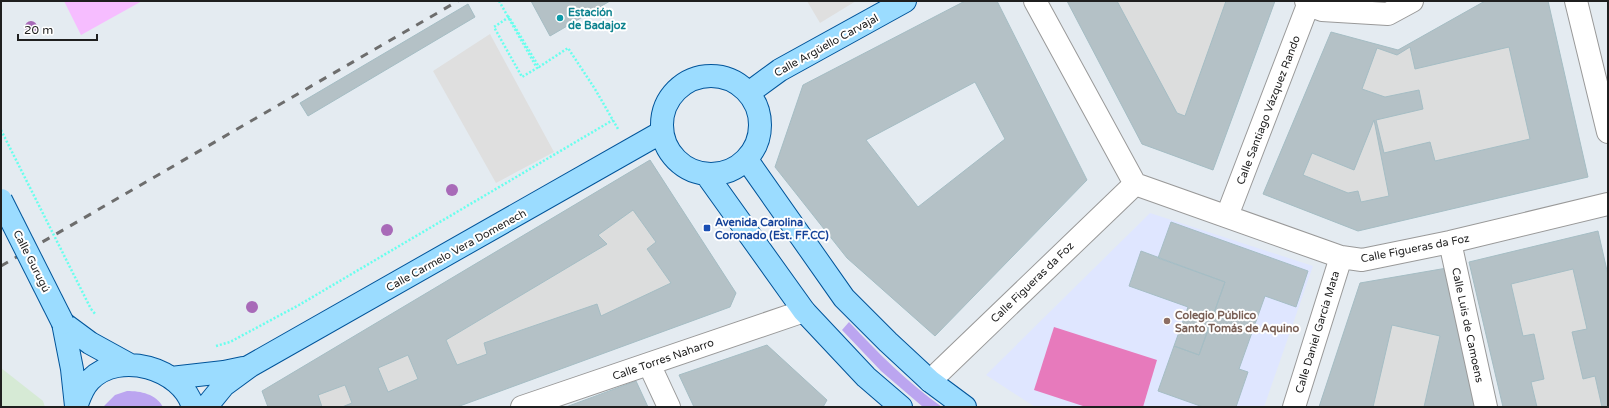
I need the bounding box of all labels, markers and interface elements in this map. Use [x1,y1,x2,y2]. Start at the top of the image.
place label: Estación de Badajoz [568,6,626,33]
street label: Calle Argüello Carvajal [772,11,881,80]
marker: Estación de Badajoz [555,13,565,23]
scale bar [18,16,97,42]
text: 20 m [24,23,53,37]
street label: Calle Santiago Vázquez Rando [1234,33,1303,187]
street label: Calle Carmelo Vera Domenech [384,206,529,294]
place label: Avenida Carolina Coronado (Est. FF.CC) [715,216,829,242]
marker: Avenida Carolina Coronado (Est. FF.CC) [702,223,712,233]
street label: Calle Gurugú [10,228,53,294]
street label: Calle Figueras da Foz [1360,231,1471,265]
street label: Calle Figueras da Foz [988,239,1077,325]
street label: Calle Luis de Camoens [1449,266,1486,384]
street label: Calle Daniel García Mata [1293,269,1342,395]
place label: Colegio Público Santo Tomás de Aquino [1175,309,1299,336]
marker: Colegio Público Santo Tomás de Aquino [1162,316,1172,326]
street label: Calle Torres Naharro [611,336,716,383]

